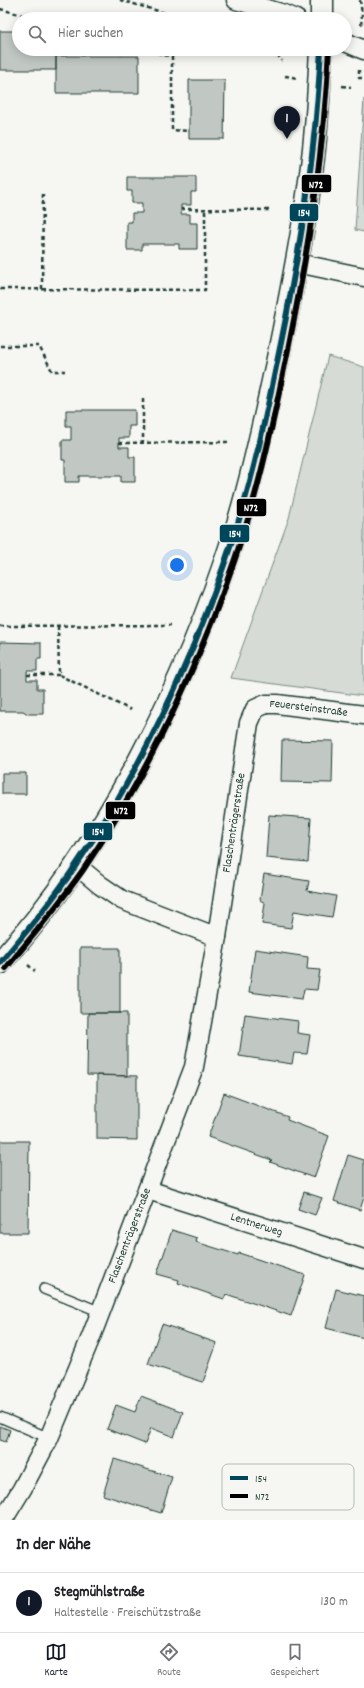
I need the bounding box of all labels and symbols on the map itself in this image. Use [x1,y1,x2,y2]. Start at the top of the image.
pin: 1 [274,106,300,139]
line badge: N72 [301,174,332,193]
text: N72 [309,178,323,194]
line badge: 154 [289,203,319,222]
text: 154 [298,206,310,222]
line badge: N72 [236,498,267,517]
text: N72 [244,501,258,517]
line badge: 154 [219,524,250,543]
text: 154 [229,527,241,543]
your location [167,555,187,575]
street label: Feuersteinstraße [270,695,349,721]
street label: Flaschenträgerstraße [218,772,250,874]
line badge: N72 [105,801,136,820]
text: N72 [114,804,128,820]
line badge: 154 [83,822,113,841]
text: 154 [92,825,104,841]
street label: Flaschenträgerstraße [104,1186,156,1286]
street label: Lentnerweg [228,1208,285,1241]
legend [222,1464,354,1510]
text: 154 [255,1472,267,1488]
text: N72 [255,1490,270,1506]

